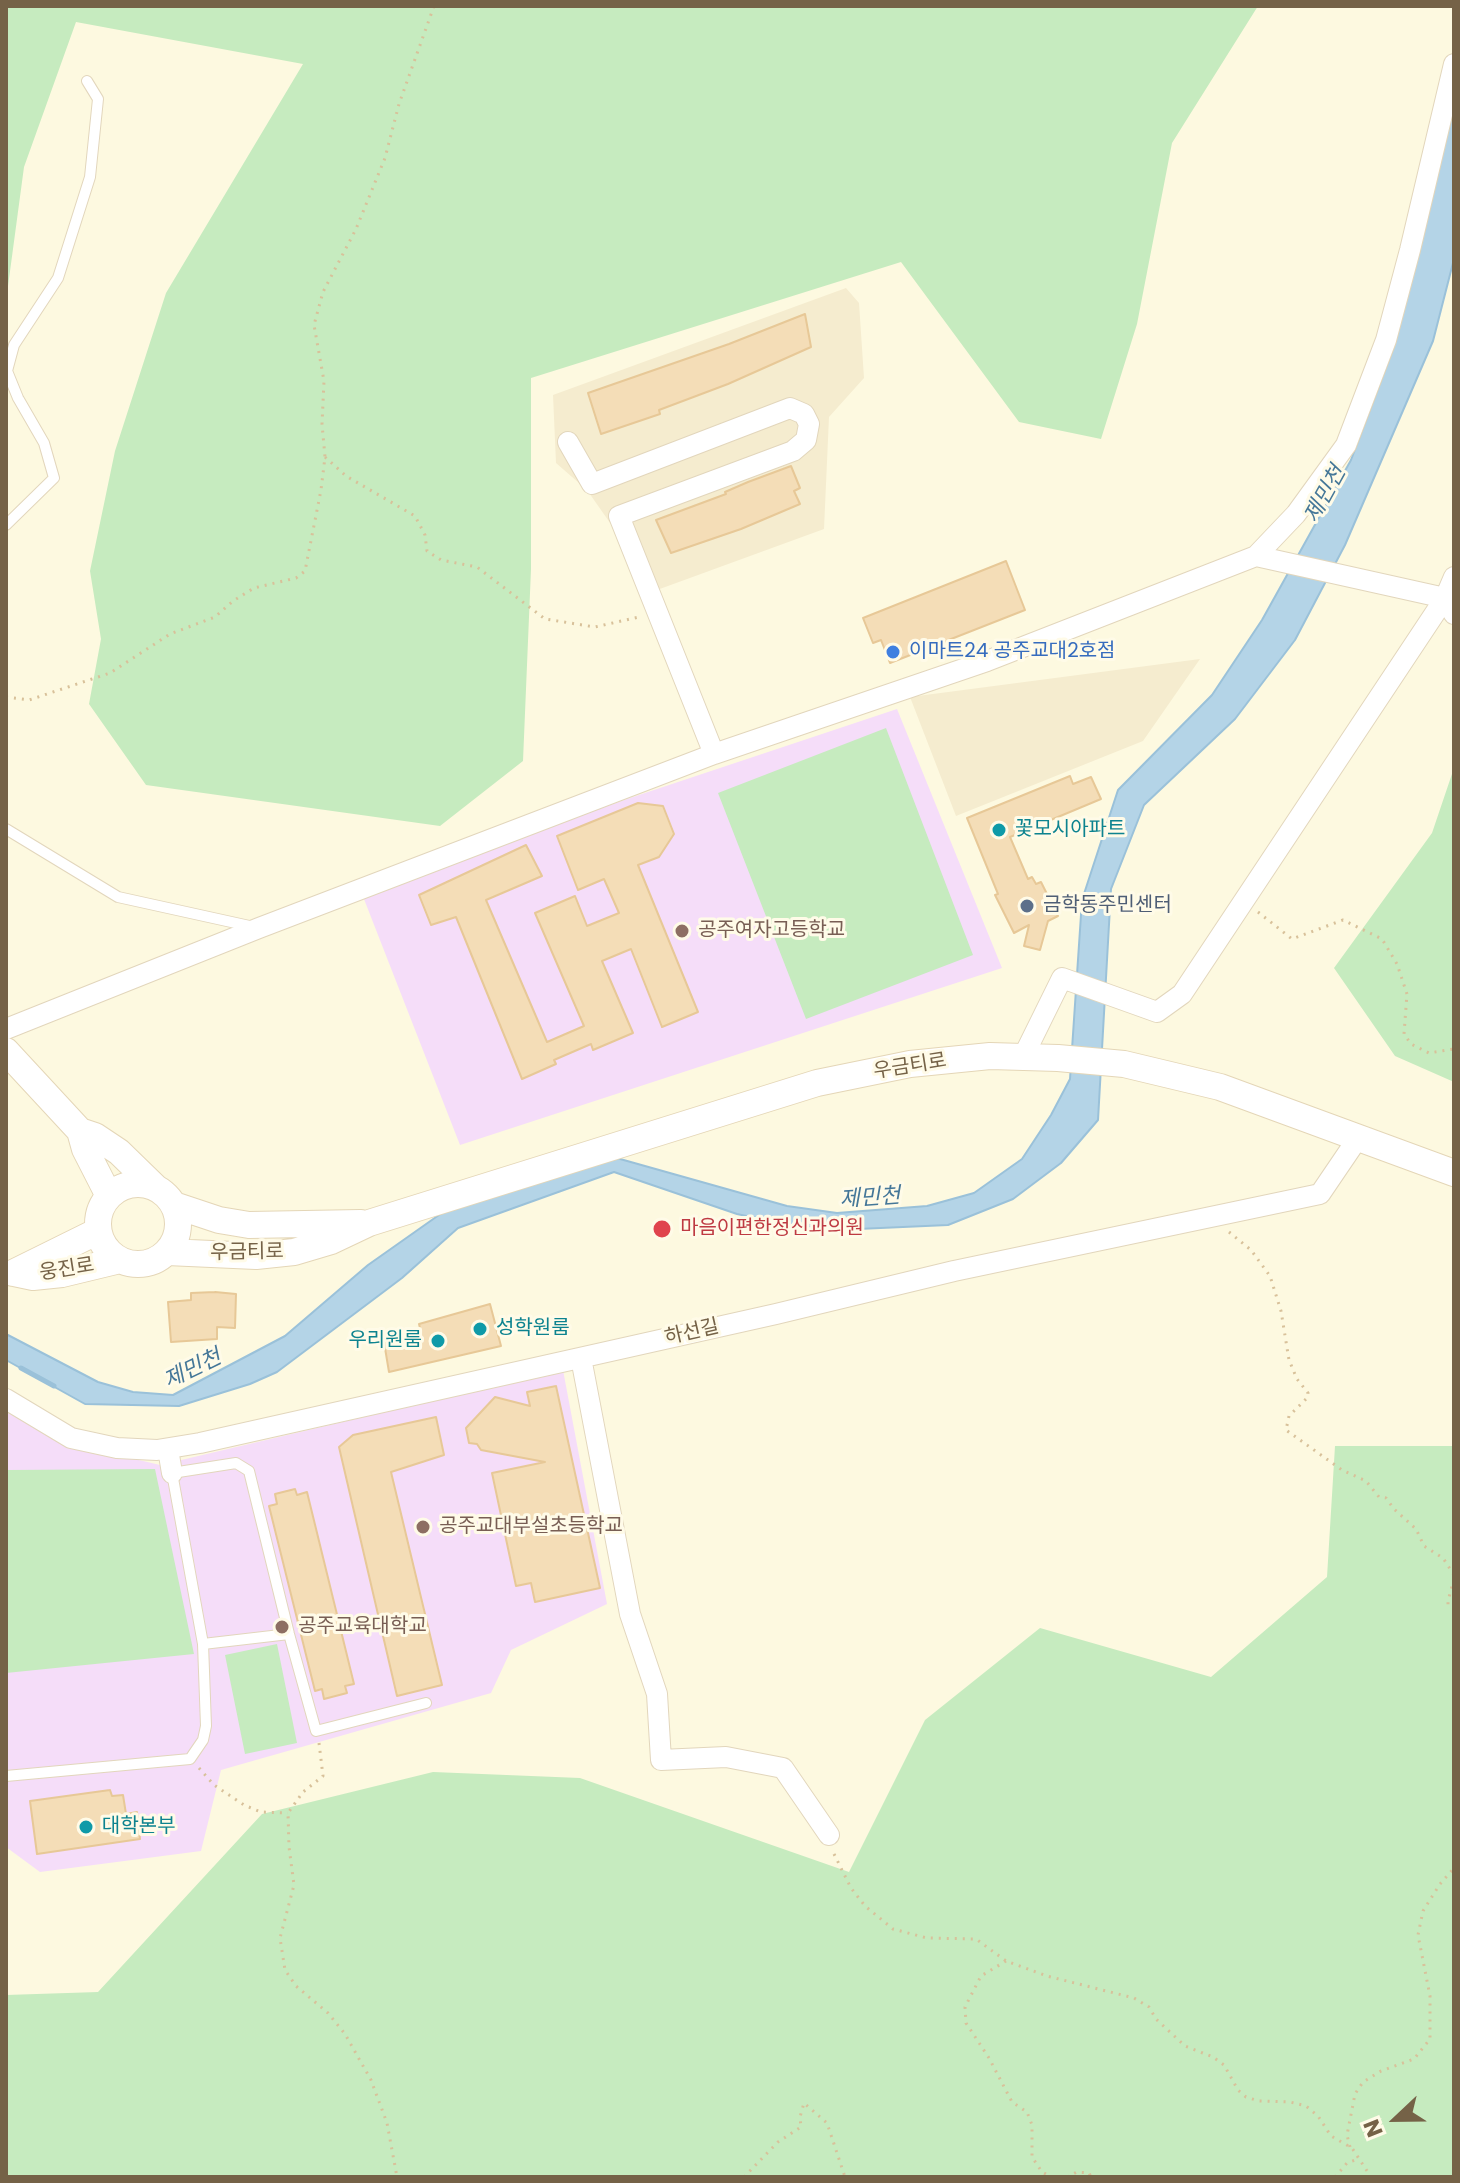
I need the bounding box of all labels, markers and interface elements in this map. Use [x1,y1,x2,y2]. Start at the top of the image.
water label: 제민천 [1300,462,1352,528]
place label: 이마트24 공주교대2호점 [909,640,1116,664]
marker: 이마트24 공주교대2호점 [884,643,902,661]
place label: 꽃모시아파트 [1015,818,1125,842]
marker: 꽃모시아파트 [990,821,1008,839]
place label: 금학동주민센터 [1043,894,1172,918]
marker: 금학동주민센터 [1018,897,1036,915]
place label: 공주여자고등학교 [698,919,845,943]
marker: 공주여자고등학교 [673,922,691,940]
street label: 우금티로 [872,1049,948,1085]
water label: 제민천 [839,1184,901,1214]
place label: 마음이편한정신과의원 [680,1217,864,1241]
marker: 마음이편한정신과의원 [651,1218,673,1240]
street label: 우금티로 [210,1240,284,1266]
street label: 웅진로 [38,1254,96,1286]
street label: 하선길 [662,1315,722,1351]
place label: 성학원룸 [496,1317,570,1341]
marker: 성학원룸 [471,1320,489,1338]
place label: 우리원룸 [348,1329,422,1353]
marker: 우리원룸 [429,1332,447,1350]
water label: 제민천 [160,1345,226,1395]
place label: 공주교대부설초등학교 [439,1515,623,1539]
marker: 공주교대부설초등학교 [414,1518,432,1536]
place label: 공주교육대학교 [298,1615,427,1639]
marker: 공주교육대학교 [273,1618,291,1636]
place label: 대학본부 [102,1815,176,1839]
marker: 대학본부 [77,1818,95,1836]
north arrow [1356,2079,1436,2159]
text: N [1356,2115,1391,2142]

